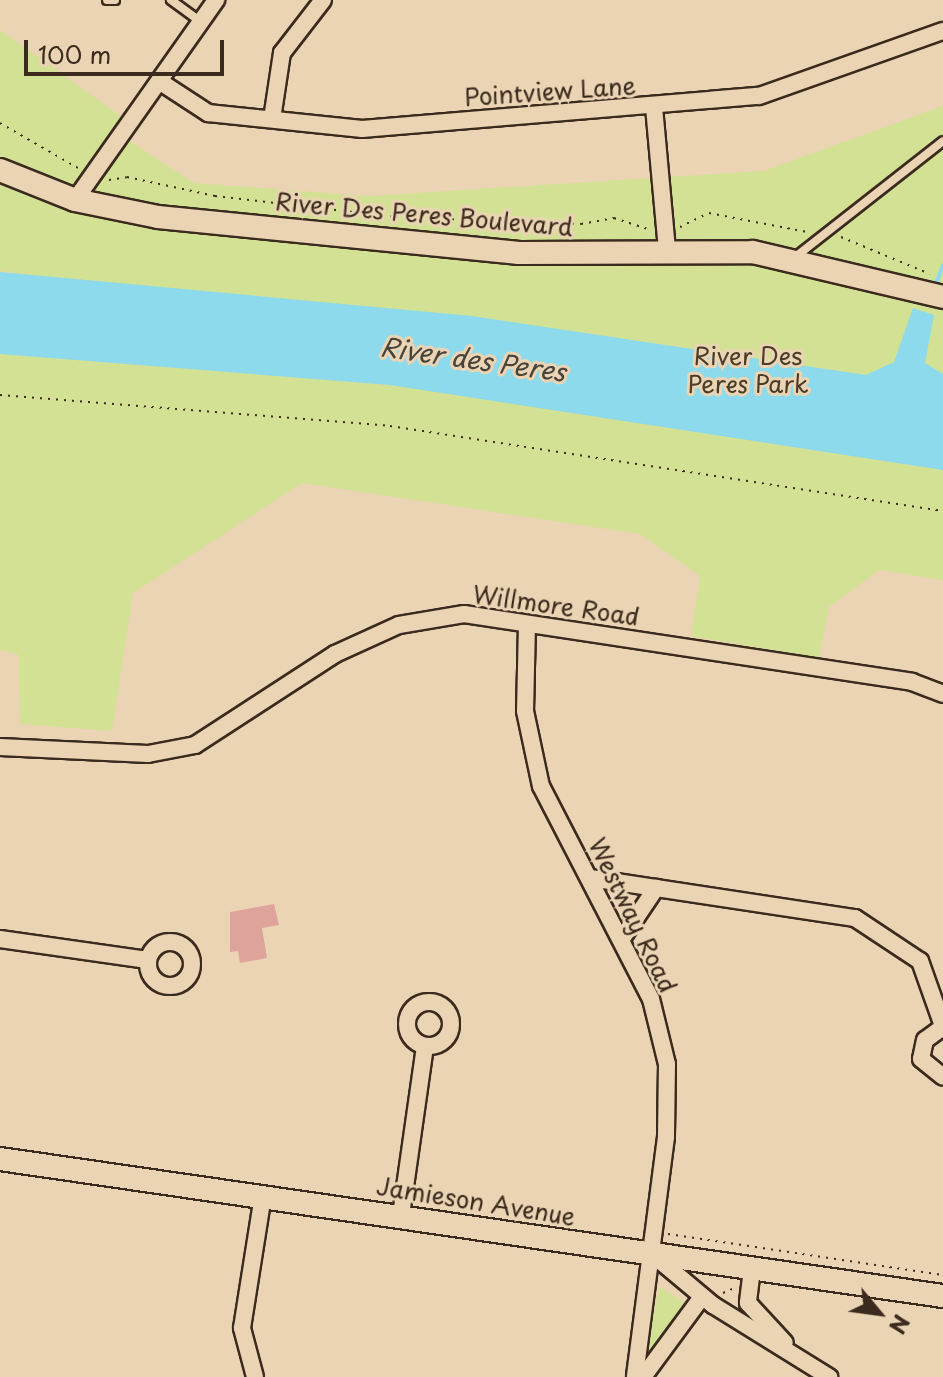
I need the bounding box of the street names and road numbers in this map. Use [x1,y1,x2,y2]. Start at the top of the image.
street label: Pointview Lane [463,71,637,111]
street label: River Des Peres Boulevard [273,187,575,241]
street label: Willmore Road [471,579,641,631]
street label: Westway Road [583,833,683,997]
street label: Jamieson Avenue [376,1171,576,1231]

